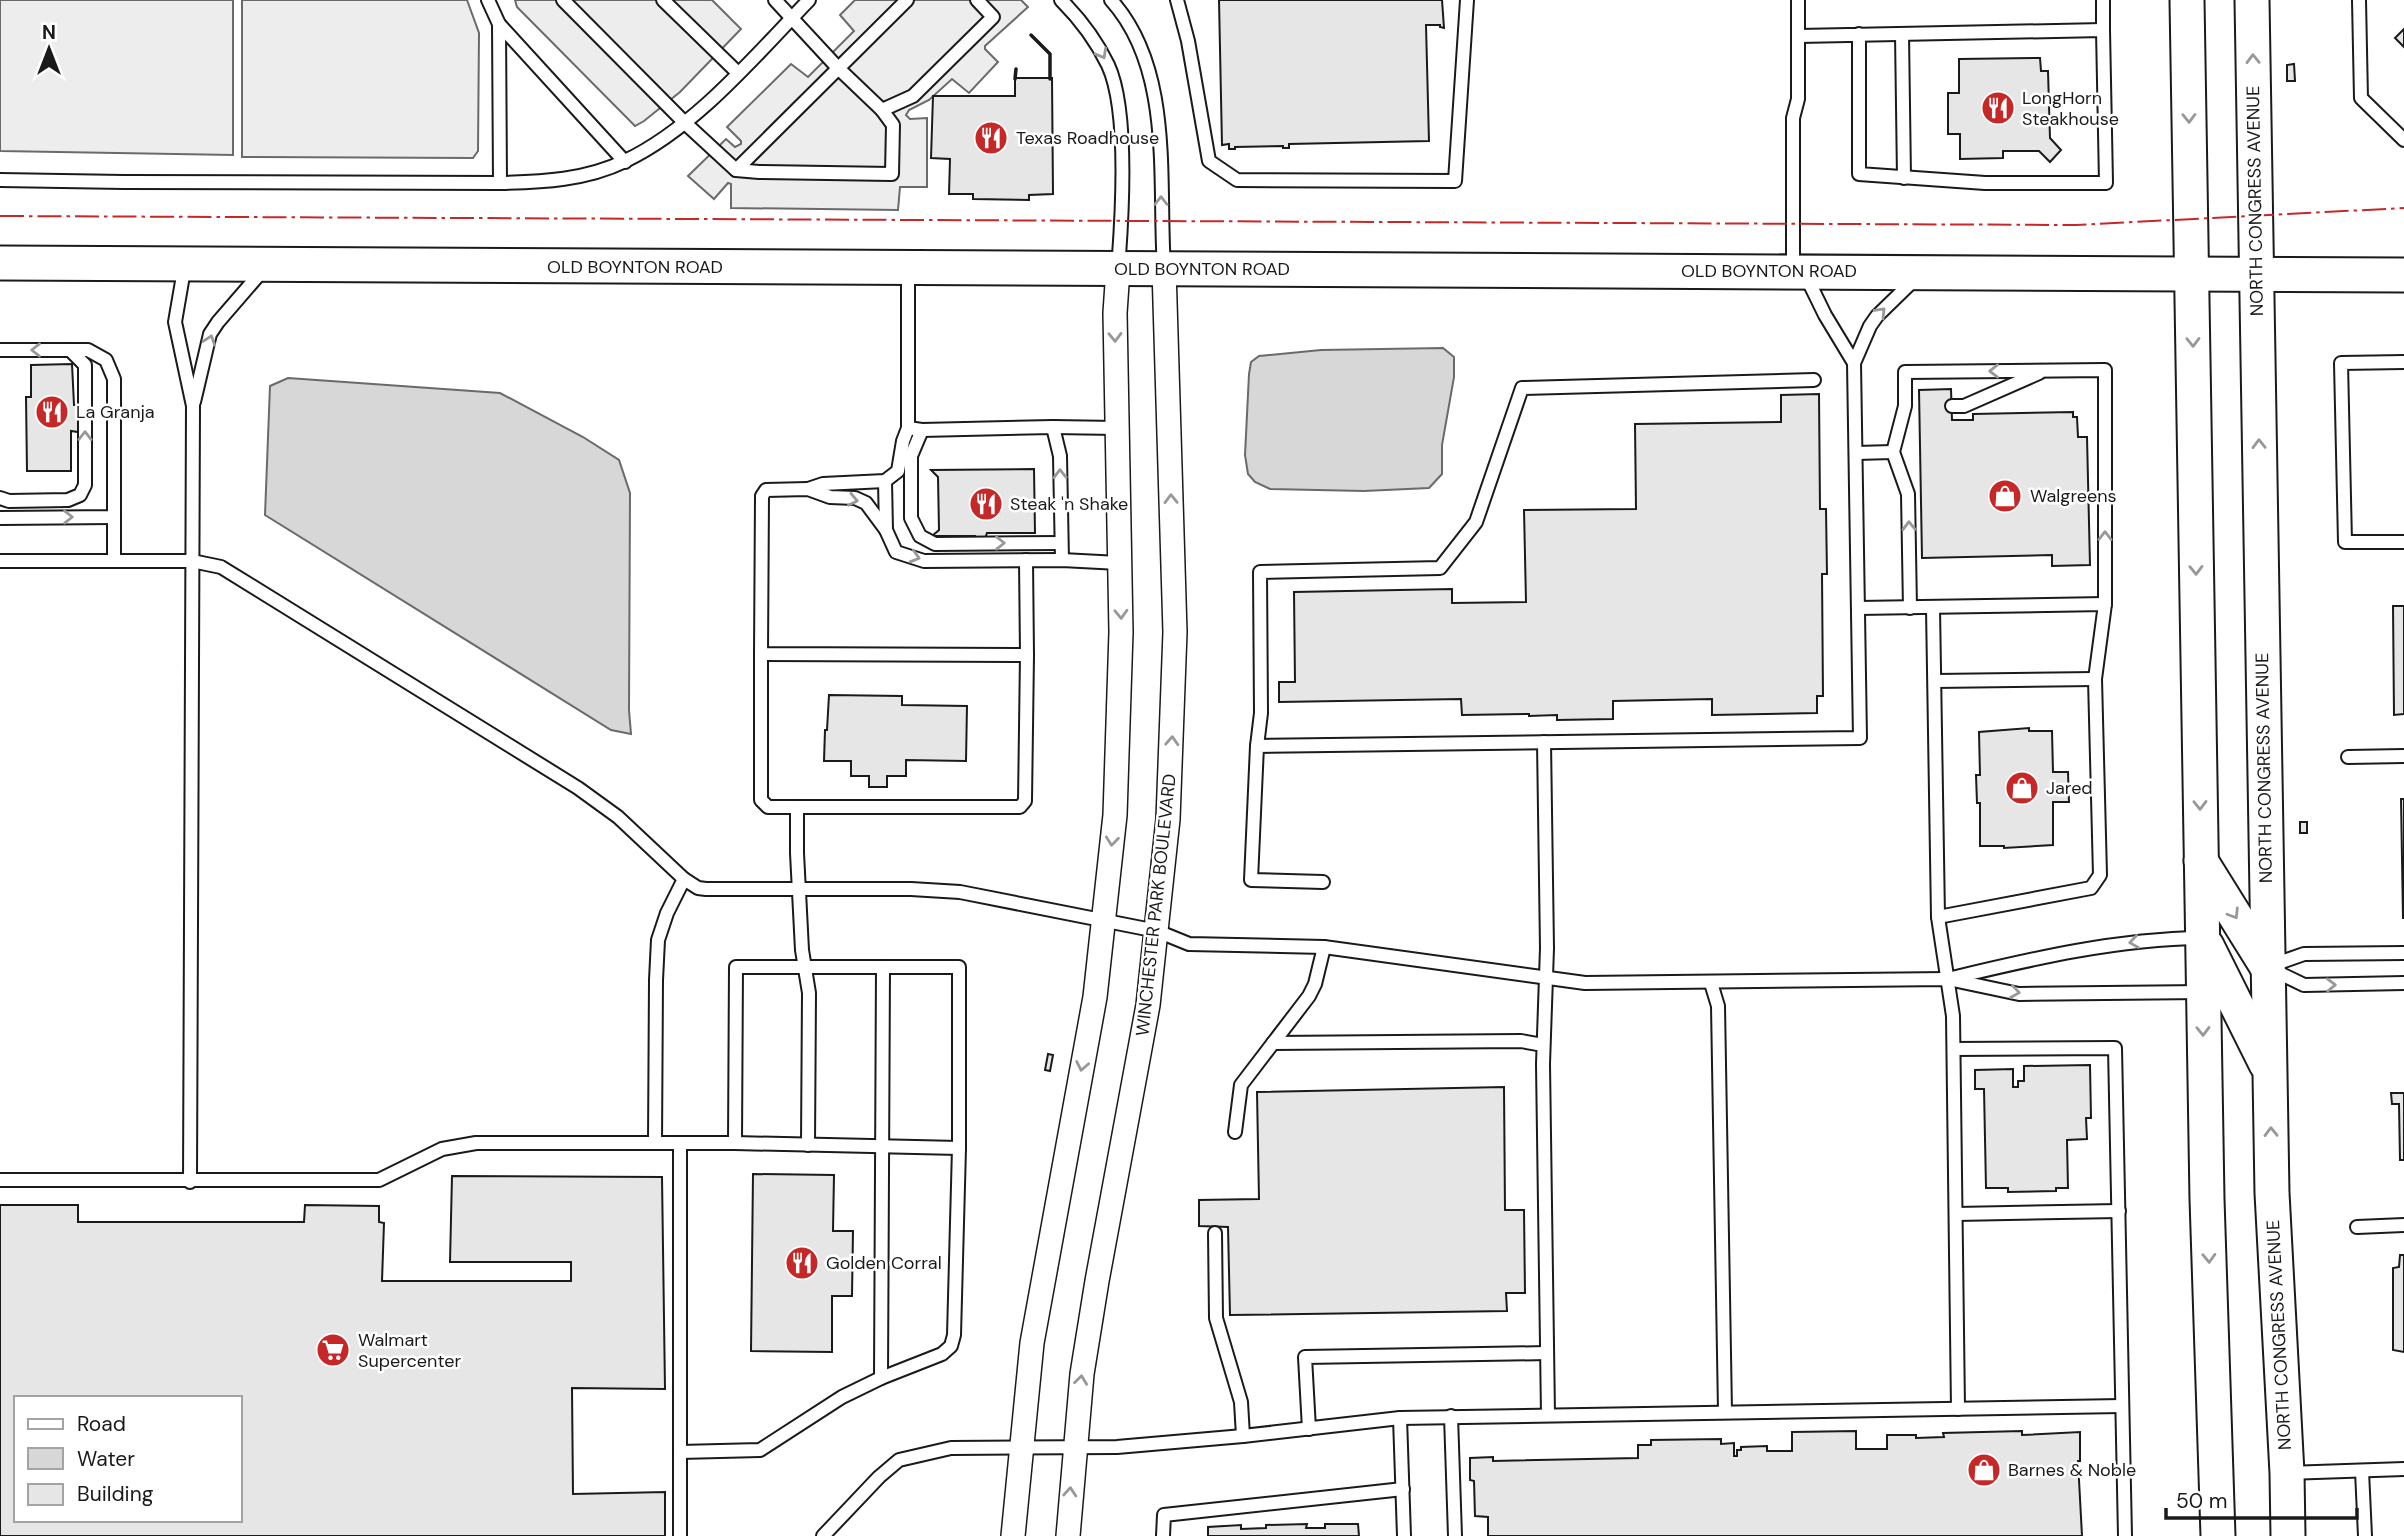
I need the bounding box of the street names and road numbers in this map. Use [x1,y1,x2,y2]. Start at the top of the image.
street label: NORTH CONGRESS AVENUE [2241,86,2269,316]
street label: OLD BOYNTON ROAD [547,255,723,279]
street label: OLD BOYNTON ROAD [1114,257,1290,281]
street label: OLD BOYNTON ROAD [1681,259,1857,283]
street label: NORTH CONGRESS AVENUE [2250,653,2278,883]
street label: WINCHESTER PARK BOULEVARD [1130,773,1182,1037]
street label: NORTH CONGRESS AVENUE [2261,1219,2297,1451]

